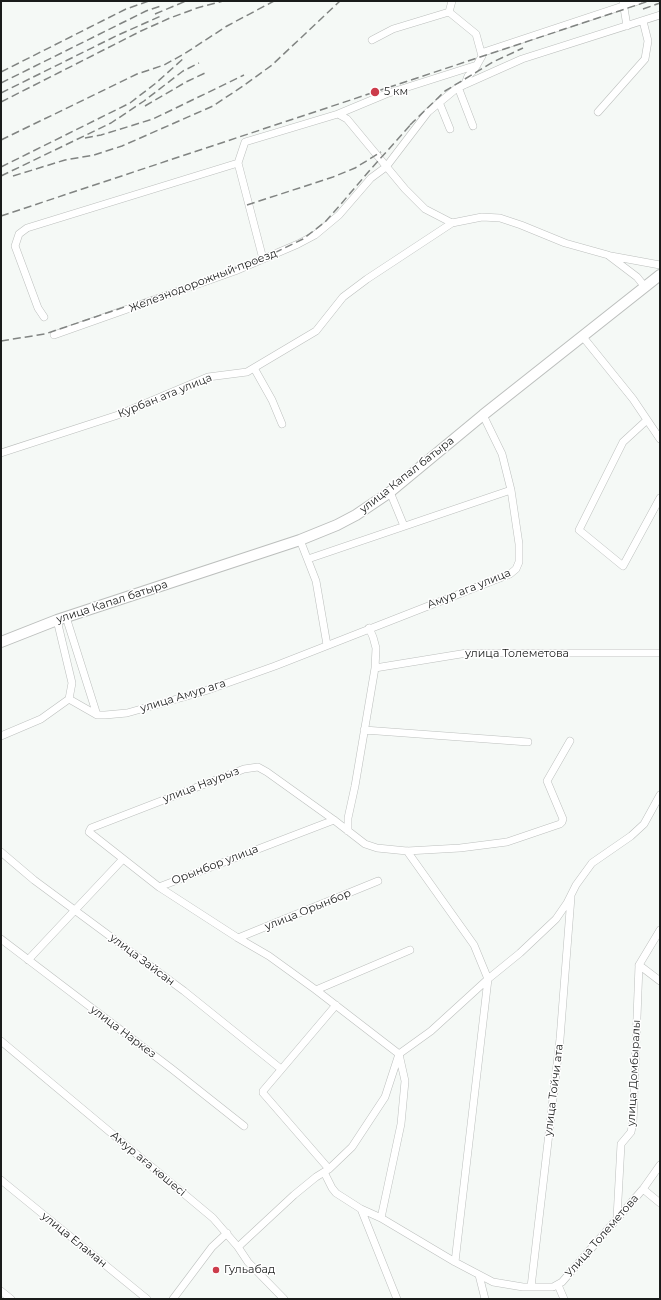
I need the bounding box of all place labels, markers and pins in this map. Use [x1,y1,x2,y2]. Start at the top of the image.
place label: 5 км [384,85,408,99]
marker: 5 км [369,86,381,98]
place label: Гульабад [224,1263,275,1277]
marker: Гульабад [211,1265,221,1275]

